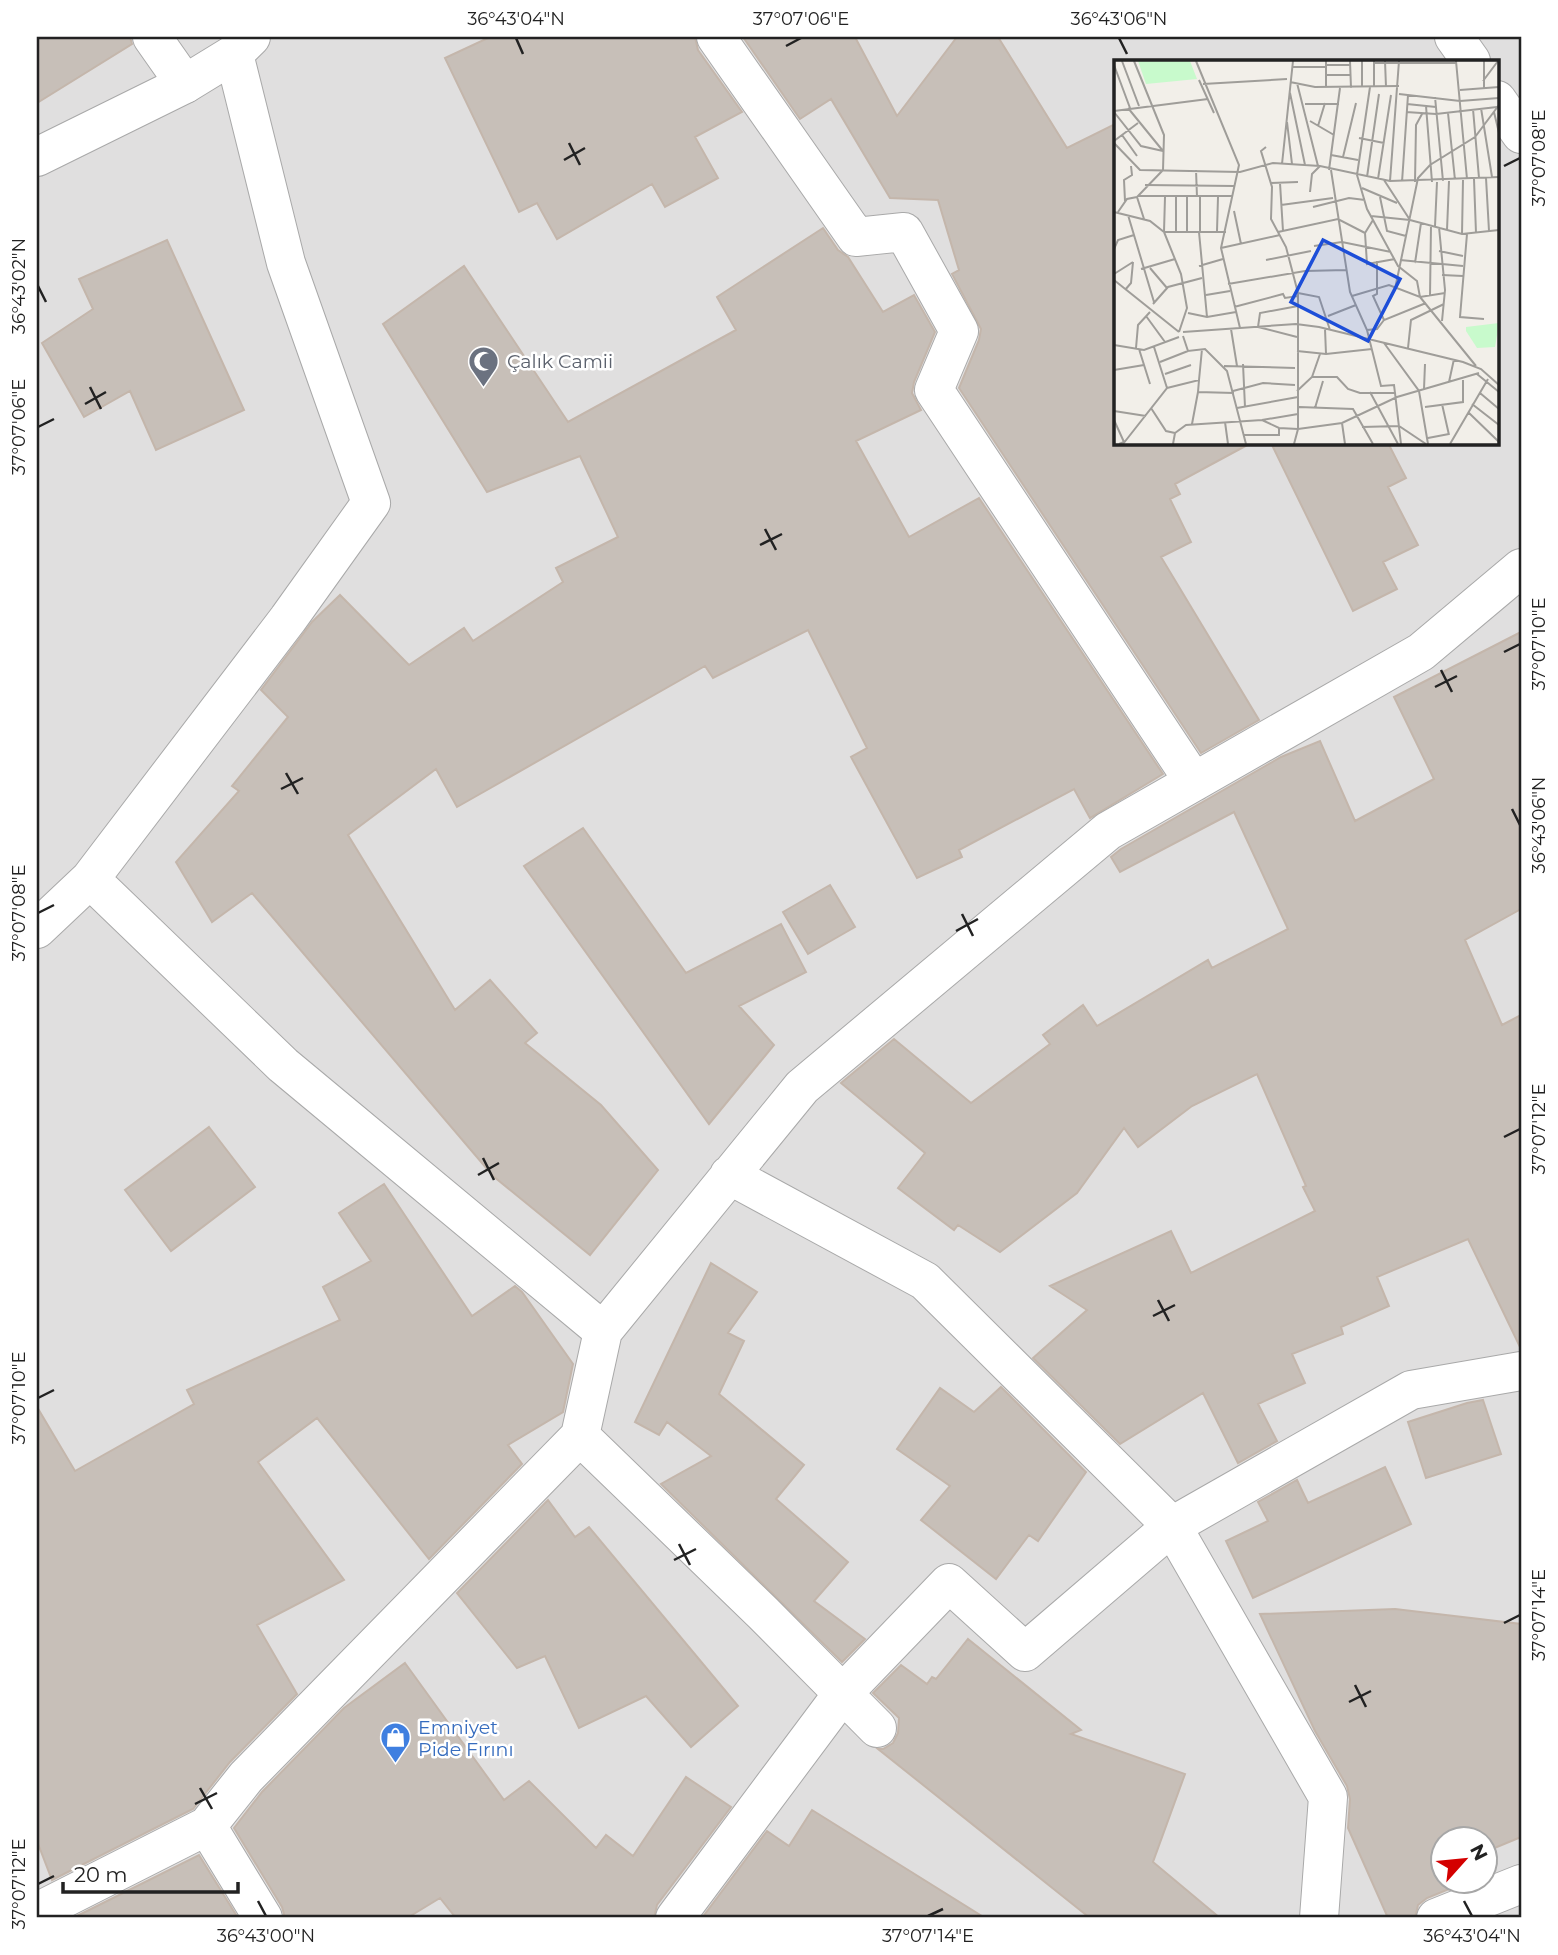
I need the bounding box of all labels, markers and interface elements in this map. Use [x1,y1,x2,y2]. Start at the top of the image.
text: 36°43'04"N [467,8,565,30]
text: 37°07'06"E [753,8,849,30]
text: 36°43'06"N [1070,8,1168,30]
inset map [1114,60,1498,444]
text: 37°07'08"E [1528,109,1550,207]
text: 36°43'02"N [8,238,30,334]
mosque icon: Çalık Camii [467,344,501,388]
place label: Çalık Camii [507,350,613,373]
text: 37°07'06"E [8,379,30,475]
text: 37°07'10"E [1528,598,1550,690]
text: 36°43'06"N [1528,776,1550,874]
text: 37°07'08"E [8,864,30,962]
text: 37°07'12"E [1528,1083,1550,1175]
text: 37°07'10"E [8,1352,30,1444]
text: 37°07'14"E [1528,1569,1550,1661]
place label: Emniyet Pide Fırını [418,1716,514,1761]
shop icon: Emniyet Pide Fırını [378,1721,412,1765]
north arrow [1428,1826,1498,1896]
text: 37°07'12"E [8,1838,30,1930]
text: N [1465,1840,1492,1865]
scale bar [63,1850,238,1894]
text: 20 m [74,1862,128,1887]
text: 36°43'00"N [217,1925,315,1947]
text: 37°07'14"E [882,1925,974,1947]
text: 36°43'04"N [1423,1925,1521,1947]

